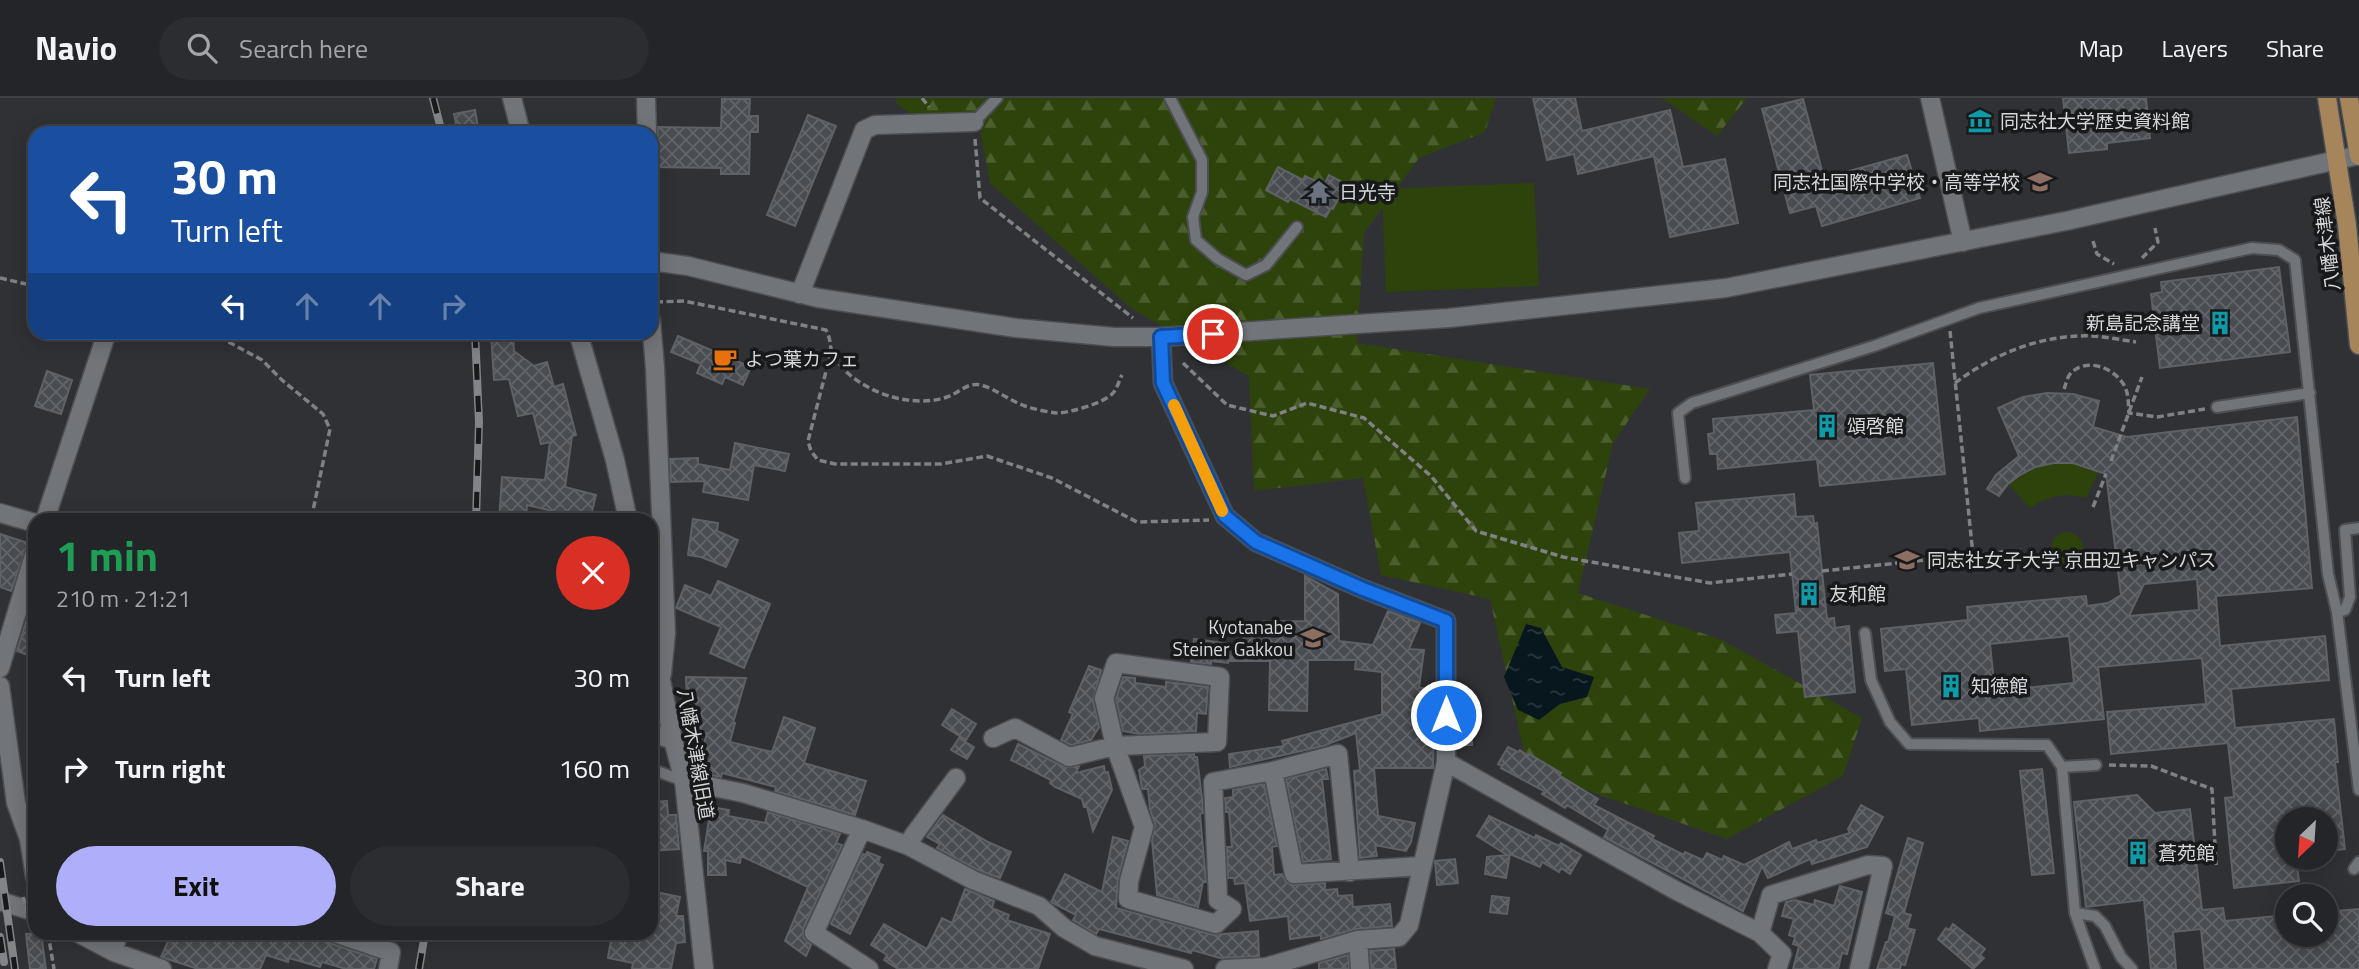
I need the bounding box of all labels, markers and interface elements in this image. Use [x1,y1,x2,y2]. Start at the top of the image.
search box [159,17,649,80]
text: Navio [35,23,117,73]
icon: search [183,29,221,67]
text: Search here [239,29,368,68]
text: Map [2079,30,2124,66]
text: Layers [2162,30,2228,66]
text: Share [2266,30,2324,66]
place label: 同志社大学歴史資料館 [2000,106,2190,135]
museum icon: 同志社大学歴史資料館 [1966,107,1994,135]
text: 30 m [171,138,278,213]
icon: left [56,154,147,245]
place label: 同志社国際中学校・高等学校 [1773,167,2020,196]
school or university icon: 同志社国際中学校・高等学校 [2026,168,2054,196]
place label: 日光寺 [1339,177,1396,206]
temple icon: 日光寺 [1305,178,1333,206]
street label: 八幡木津線 [2306,195,2347,293]
text: Turn left [171,206,283,254]
icon: left [215,287,253,325]
icon: ahead [288,287,326,325]
icon: ahead [361,287,399,325]
icon: right [434,287,472,325]
pin [1183,304,1243,364]
place label: 新島記念講堂 [2086,308,2200,337]
building icon: 新島記念講堂 [2206,309,2234,337]
icon: arrive [1194,315,1232,353]
place label: よつ葉カフェ [745,344,859,373]
cafe icon: よつ葉カフェ [711,345,739,373]
place label: 頌啓館 [1847,411,1904,440]
building icon: 頌啓館 [1813,412,1841,440]
text: 1 min [56,523,158,587]
button: close [556,536,630,610]
place label: 同志社女子大学 京田辺キャンパス [1927,545,2216,574]
school or university icon: 同志社女子大学 京田辺キャンパス [1893,546,1921,574]
place label: 友和館 [1829,579,1886,608]
building icon: 友和館 [1795,580,1823,608]
text: 210 m · 21:21 [56,581,191,616]
place label: Kyotanabe Steiner Gakkou [1173,612,1293,663]
school or university icon: Kyotanabe Steiner Gakkou [1299,624,1327,652]
text: Turn left [115,658,210,697]
text: 30 m [573,658,630,697]
icon: left [56,659,94,697]
place label: 知徳館 [1971,671,2028,700]
building icon: 知徳館 [1937,672,1965,700]
position arrow [1409,678,1483,752]
street label: 八幡木津線旧道 [671,686,722,822]
text: Turn right [115,749,226,788]
text: 160 m [559,749,630,788]
icon: right [56,750,94,788]
north arrow [2275,807,2338,870]
map controls [2275,807,2338,947]
place label: 蒼苑館 [2158,838,2215,867]
building icon: 蒼苑館 [2124,839,2152,867]
button: Exit [56,846,336,926]
button: Share [350,846,630,926]
button: search [2275,884,2338,947]

